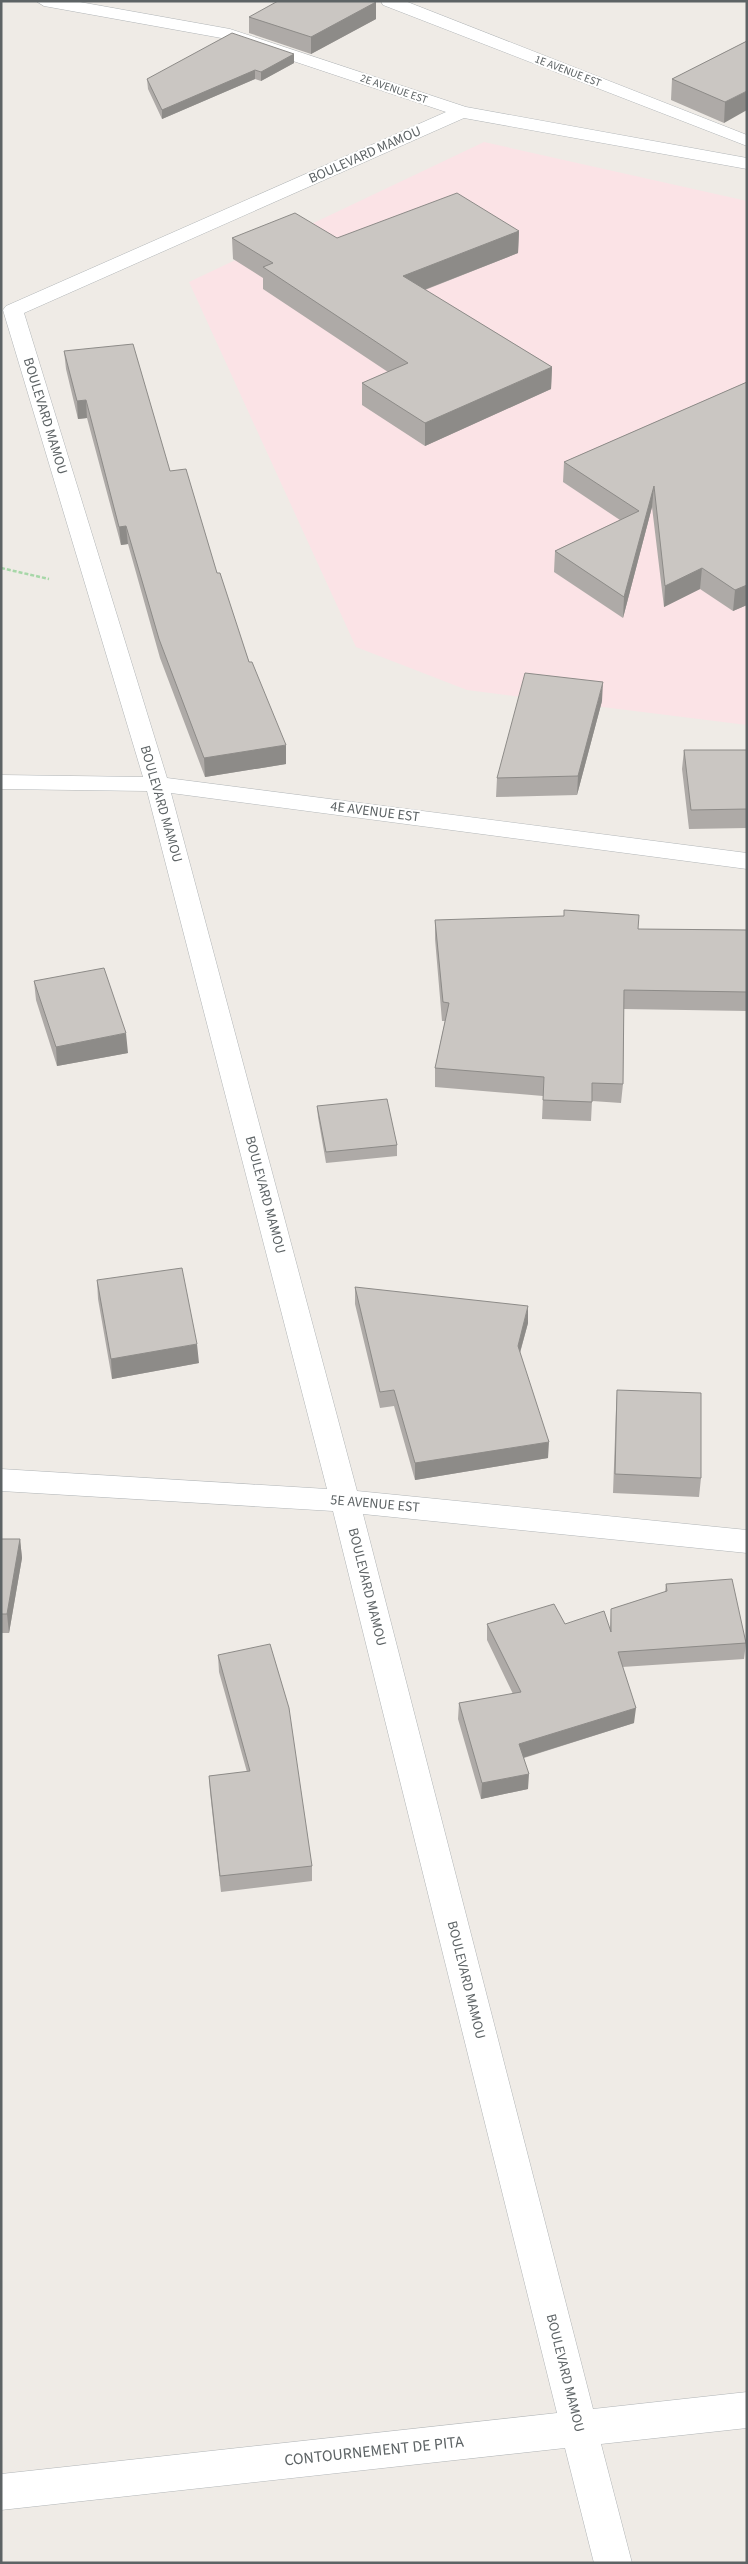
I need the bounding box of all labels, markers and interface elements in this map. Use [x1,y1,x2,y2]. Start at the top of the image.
street label: 1E AVENUE EST [532,51,604,91]
street label: 2E AVENUE EST [358,70,430,108]
street label: BOULEVARD MAMOU [306,121,424,189]
street label: BOULEVARD MAMOU [18,355,72,477]
street label: BOULEVARD MAMOU [135,743,187,865]
street label: 4E AVENUE EST [329,797,421,827]
street label: BOULEVARD MAMOU [240,1134,290,1256]
street label: 5E AVENUE EST [330,1490,421,1518]
street label: BOULEVARD MAMOU [343,1526,391,1648]
street label: BOULEVARD MAMOU [442,1919,490,2041]
street label: BOULEVARD MAMOU [541,2312,589,2434]
street label: CONTOURNEMENT DE PITA [283,2431,465,2471]

